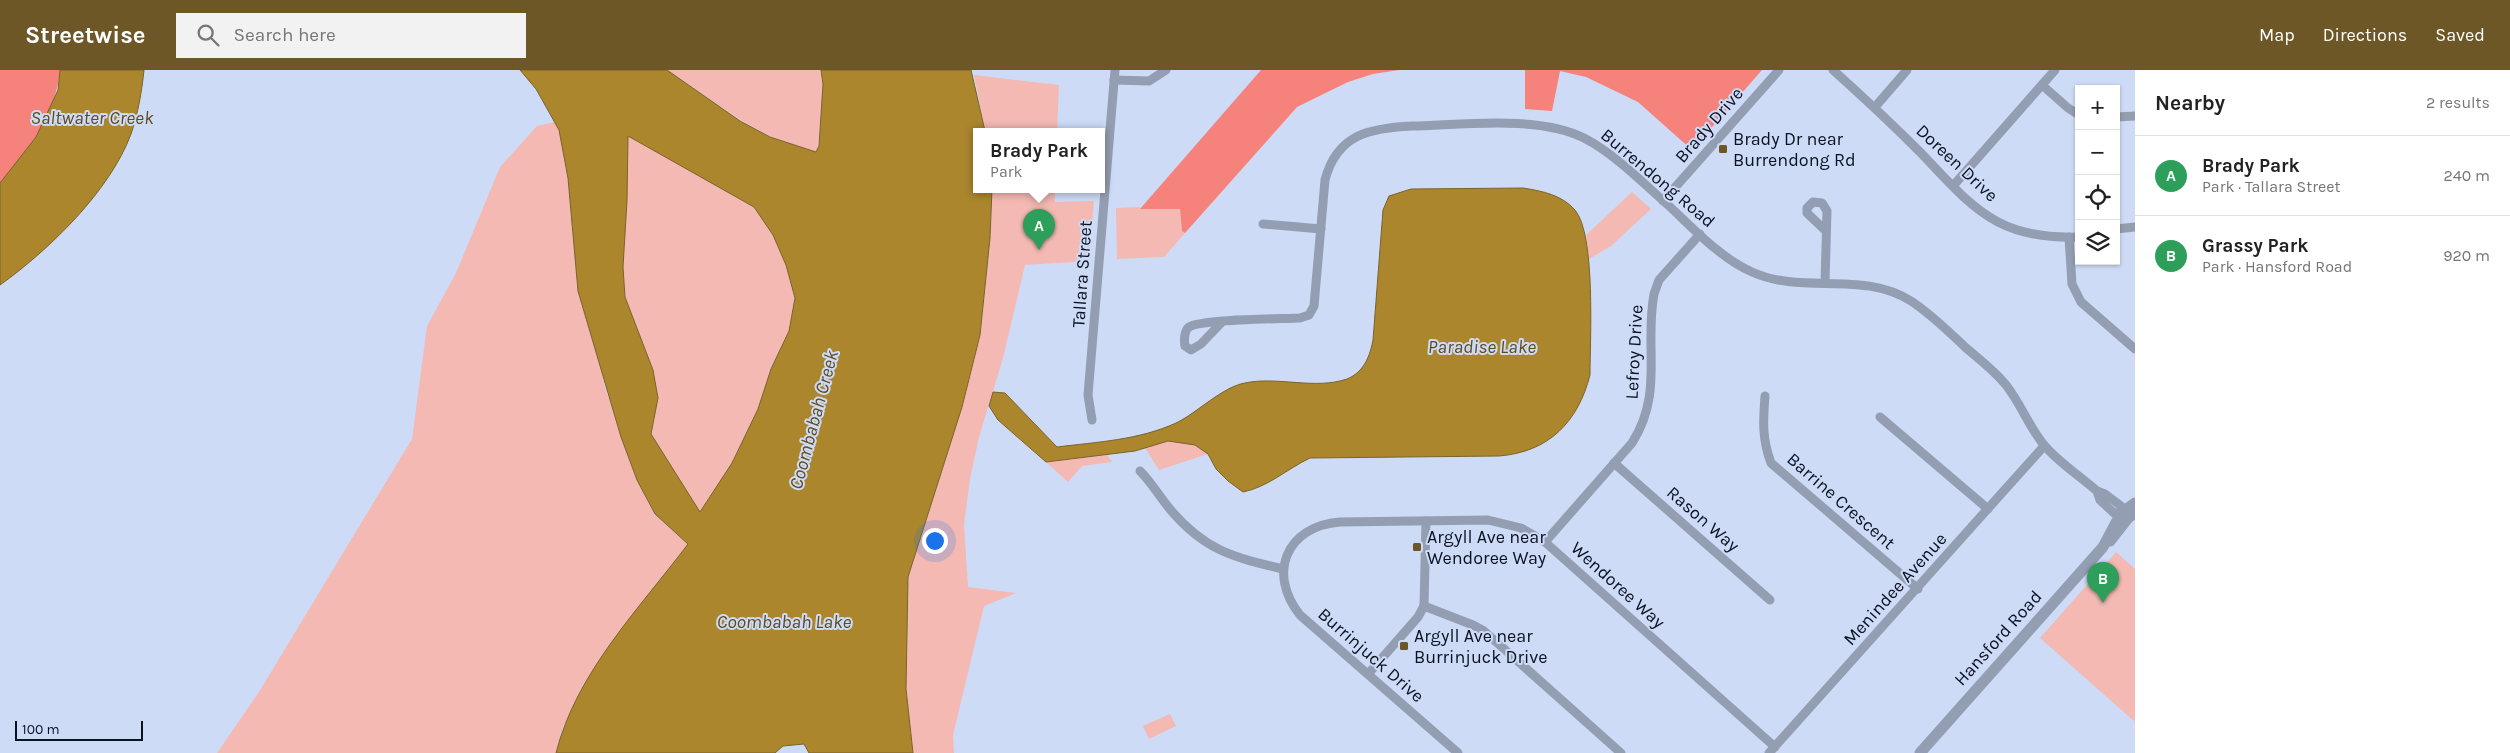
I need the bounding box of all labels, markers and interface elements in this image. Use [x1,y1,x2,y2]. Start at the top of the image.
search box [176,13,526,58]
text: Streetwise [25,21,146,49]
icon: search [194,21,222,49]
text: Search here [234,24,336,46]
text: Map [2259,24,2295,46]
text: Directions [2323,24,2407,46]
text: Saved [2435,24,2485,46]
street label: Brady Drive [1670,83,1748,167]
map controls [2075,85,2120,265]
button: + [2075,85,2120,130]
text: Nearby [2155,91,2225,115]
text: 2 results [2426,93,2490,112]
water label: Saltwater Creek [30,107,154,129]
street label: Doreen Drive [1912,120,2002,206]
street label: Burrendong Road [1596,124,1720,232]
popup [973,128,1105,193]
place label: Brady Dr near Burrendong Rd [1733,128,1856,171]
button: − [2075,130,2120,175]
text: Brady Park [990,140,1088,162]
marker: Brady Dr near Burrendong Rd [1717,143,1729,155]
text: Brady Park [2202,155,2300,177]
text: Park [990,162,1023,181]
text: A [2166,166,2176,185]
text: 240 m [2444,166,2490,185]
button: locate [2075,175,2120,220]
text: Park · Tallara Street [2202,177,2340,196]
pin: A [1023,209,1055,250]
street label: Tallara Street [1067,219,1097,328]
button: layers [2075,220,2120,265]
text: Grassy Park [2202,235,2308,257]
text: B [2166,246,2176,265]
text: 920 m [2443,246,2490,265]
text: Park · Hansford Road [2202,257,2352,276]
street label: Lefroy Drive [1621,304,1647,400]
water label: Paradise Lake [1428,336,1536,358]
water label: Coombabah Creek [785,348,843,492]
street label: Barrine Crescent [1782,448,1900,554]
street label: Rason Way [1662,481,1744,557]
place label: Argyll Ave near Wendoree Way [1427,526,1547,569]
your location [922,528,948,554]
street label: Menindee Avenue [1839,528,1951,650]
street label: Wendoree Way [1566,537,1670,633]
marker: Argyll Ave near Wendoree Way [1411,541,1423,553]
pin: B [2087,562,2119,603]
street label: Hansford Road [1949,586,2047,690]
street label: Burrinjuck Drive [1313,603,1429,707]
water label: Coombabah Lake [717,611,852,633]
place label: Argyll Ave near Burrinjuck Drive [1414,625,1548,668]
marker: Argyll Ave near Burrinjuck Drive [1398,640,1410,652]
scale bar [15,718,142,741]
text: 100 m [22,721,60,738]

